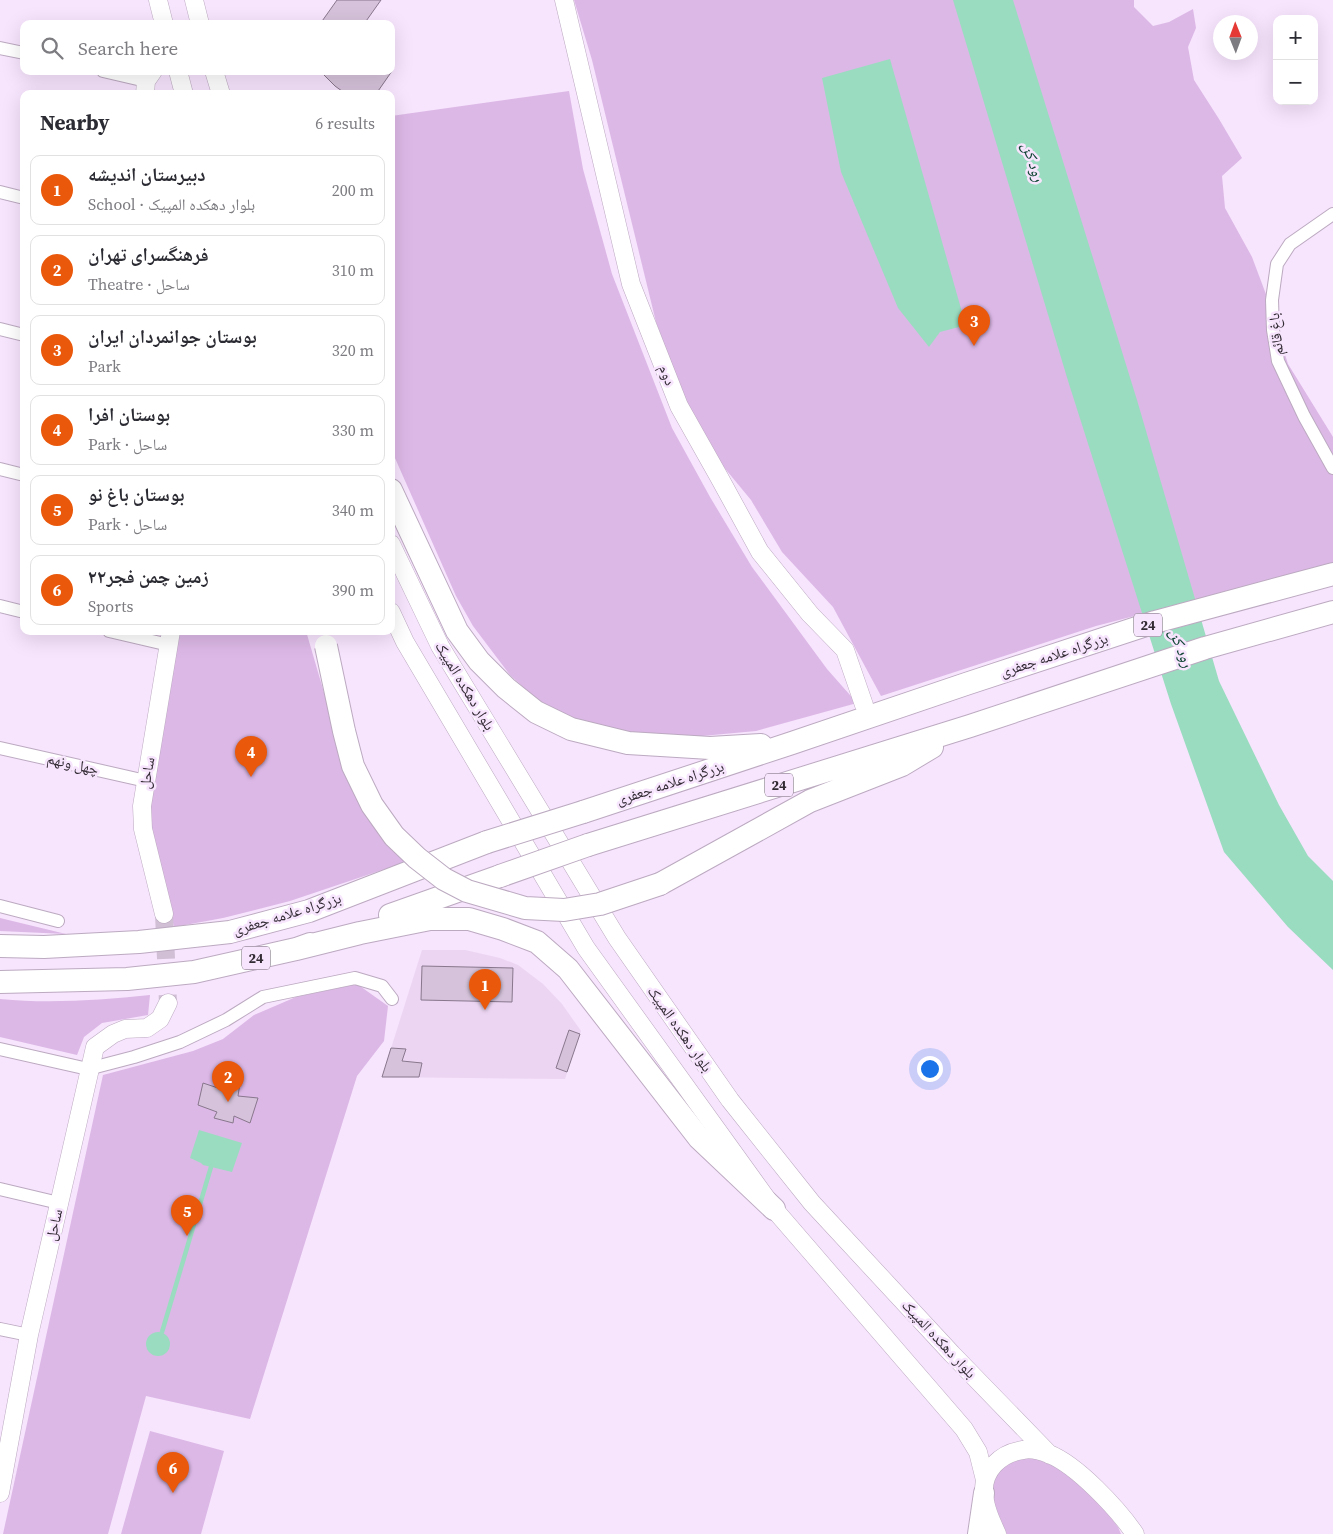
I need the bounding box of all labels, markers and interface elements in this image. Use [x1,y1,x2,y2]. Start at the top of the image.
north arrow [1213,15,1258,60]
map controls [1273,15,1318,105]
button: + [1273,15,1318,60]
search box [20,20,395,75]
icon: search [38,34,66,62]
text: Search here [78,35,178,61]
button: − [1273,60,1318,105]
text: Nearby [40,108,110,137]
text: 6 results [315,112,375,134]
water label: رود کن [1017,140,1051,184]
text: دبیرستان اندیشه [88,161,205,187]
text: 1 [53,179,61,201]
text: 200 m [332,179,374,201]
text: School · بلوار دهکده المپیک [88,193,255,215]
text: فرهنگسرای تهران [88,241,209,267]
text: 2 [53,259,61,281]
text: 310 m [332,259,374,281]
text: Theatre · ساحل [88,273,190,295]
pin: 3 [958,305,990,346]
street label: باغ قائم [1263,312,1288,356]
text: بوستان جوانمردان ایران [88,323,257,349]
text: 3 [53,339,61,361]
text: 320 m [332,339,374,361]
text: Park [88,355,121,377]
street label: دوم [654,361,681,388]
text: بوستان افرا [88,401,170,427]
text: 4 [53,419,61,441]
text: 330 m [332,419,374,441]
text: Park · ساحل [88,433,167,455]
text: بوستان باغ نو [88,481,184,507]
text: 5 [53,499,61,521]
text: 340 m [332,499,374,521]
text: Park · ساحل [88,513,167,535]
text: زمین چمن فجر۲۲ [88,563,209,589]
text: 6 [53,579,61,601]
text: 390 m [332,579,374,601]
text: Sports [88,595,133,617]
road number: 24 [1134,614,1162,636]
water label: رود کن [1165,625,1199,671]
street label: بزرگراه علامه جعفری [997,627,1110,682]
street label: بلوار دهکده المپیک [431,637,500,734]
pin: 4 [235,736,267,777]
street label: چهل ونهم [45,747,101,780]
street label: ساحل [134,755,159,790]
street label: بزرگراه علامه جعفری [613,755,726,810]
road number: 24 [765,774,793,796]
street label: بزرگراه علامه جعفری [230,887,344,940]
road number: 24 [242,946,270,970]
pin: 1 [469,969,501,1010]
street label: بلوار دهکده المپیک [643,982,718,1076]
your location [917,1056,943,1082]
pin: 2 [212,1061,244,1102]
pin: 5 [171,1195,203,1236]
street label: ساحل [40,1207,67,1243]
street label: بلوار دهکده المپیک [897,1295,981,1383]
pin: 6 [157,1452,189,1493]

